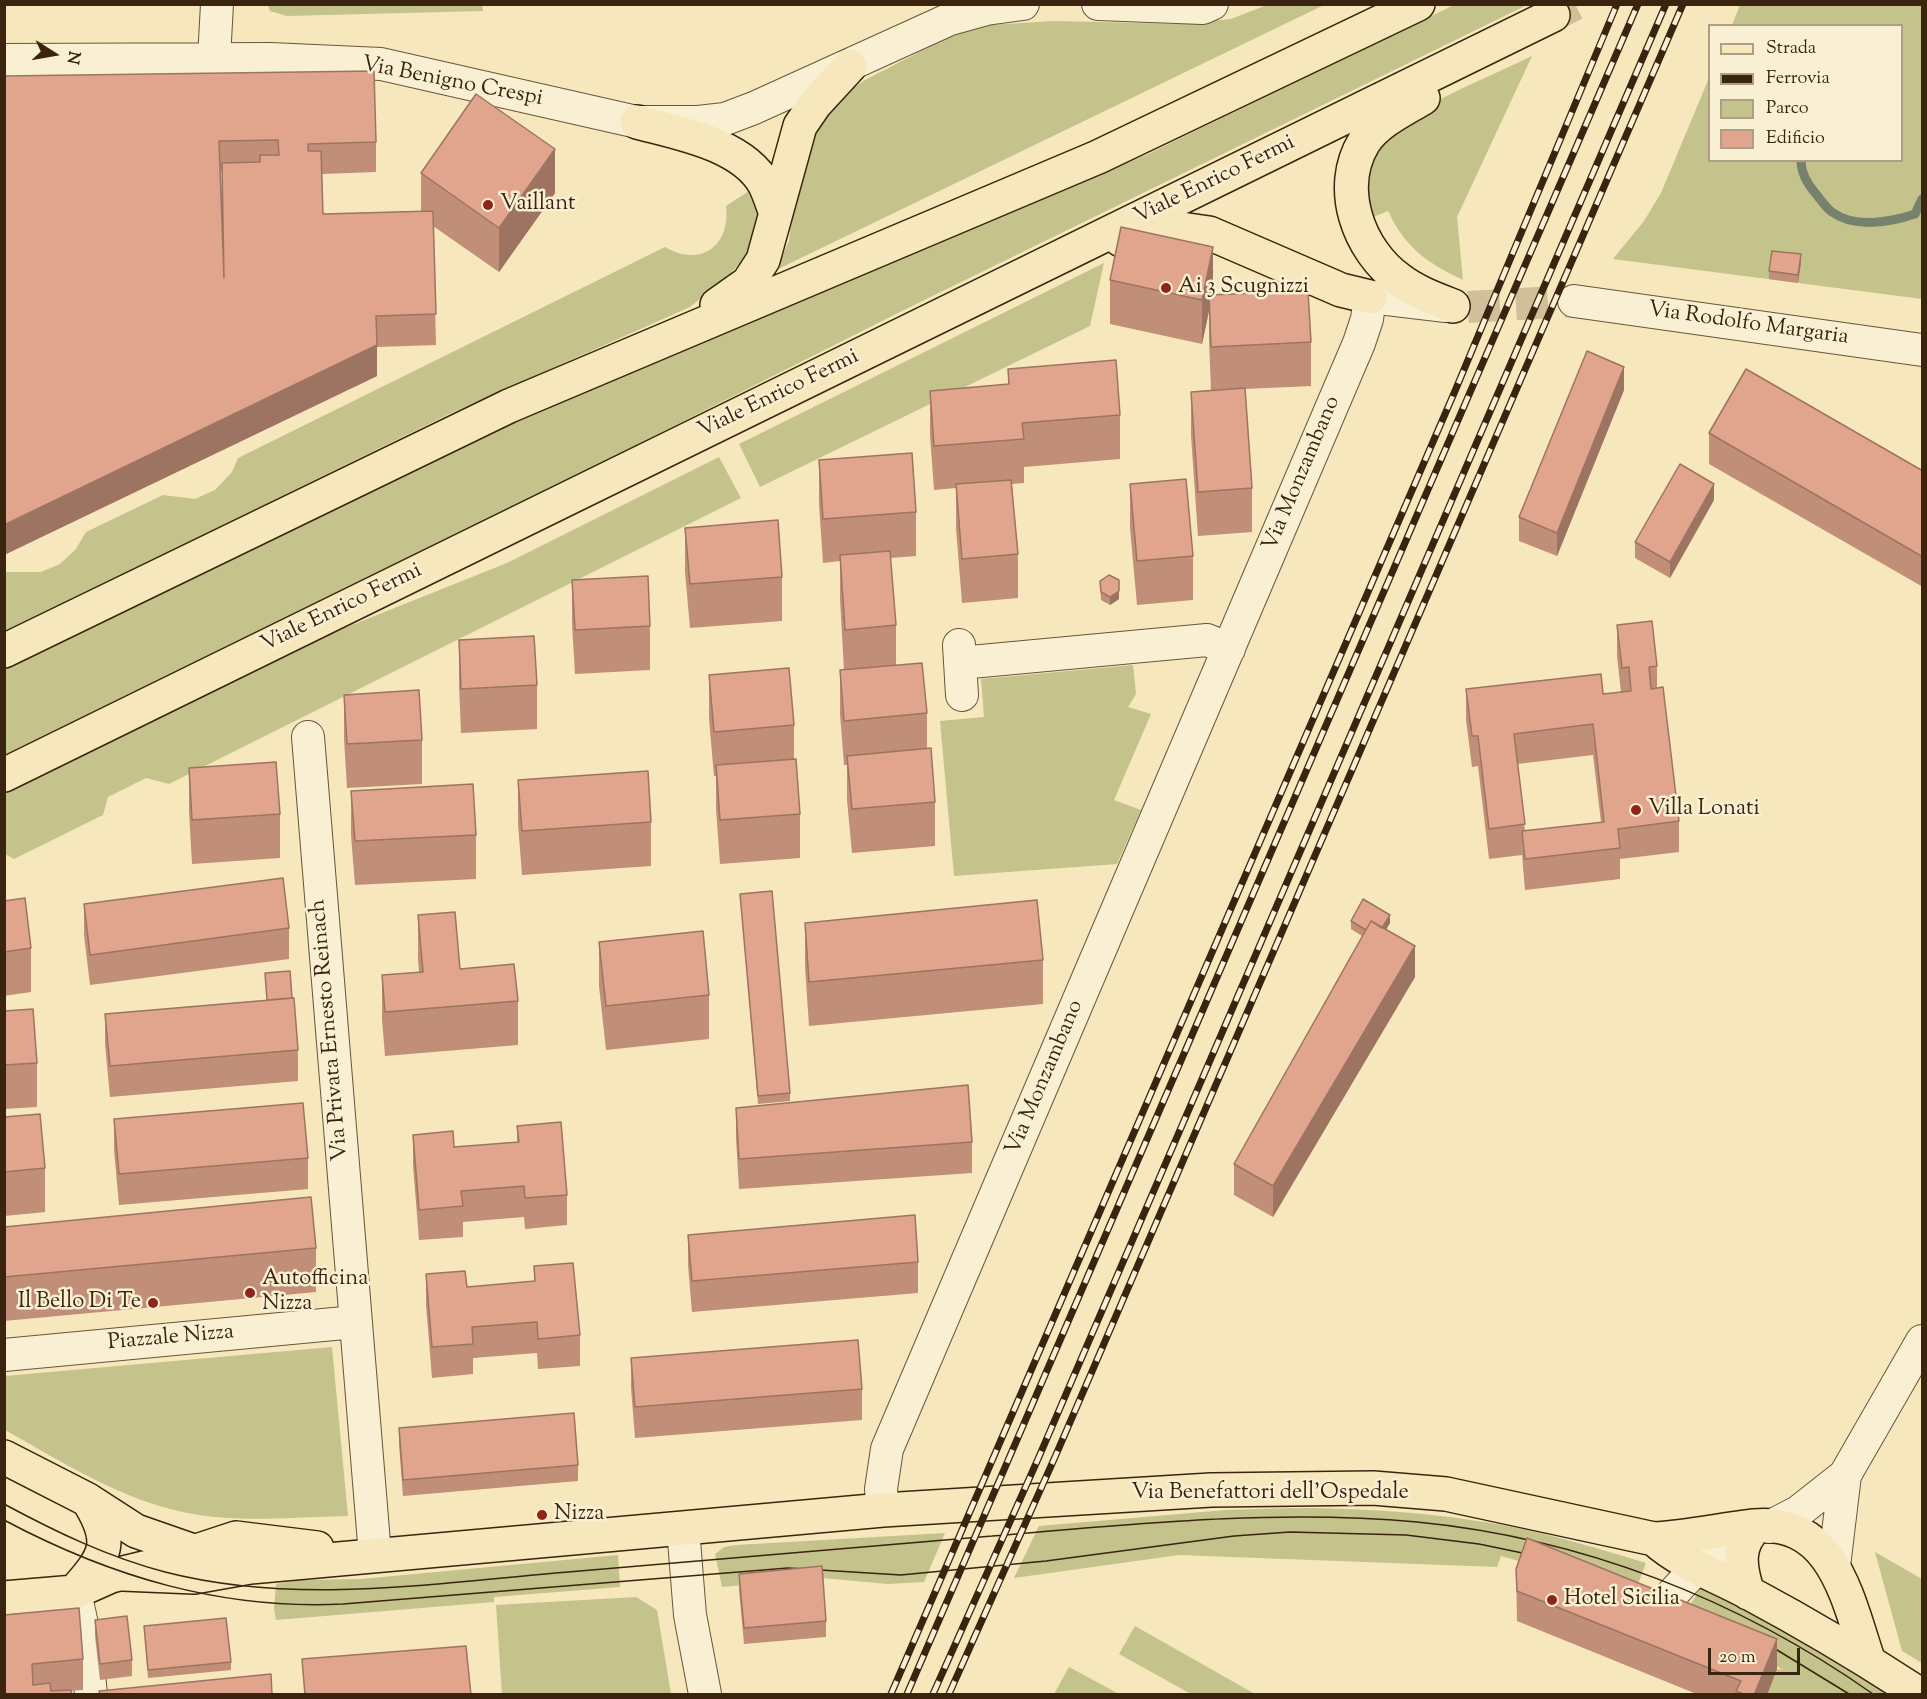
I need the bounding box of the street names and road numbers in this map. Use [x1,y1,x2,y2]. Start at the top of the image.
street label: Via Benigno Crespi [359,52,545,114]
street label: Viale Enrico Fermi [1130,131,1300,231]
street label: Via Rodolfo Margaria [1646,298,1850,352]
street label: Viale Enrico Fermi [694,345,864,445]
street label: Via Monzambano [1258,392,1348,556]
street label: Viale Enrico Fermi [257,559,427,659]
street label: Via Privata Ernesto Reinach [306,898,356,1162]
street label: Via Monzambano [1001,996,1091,1160]
street label: Piazzale Nizza [107,1320,235,1358]
street label: Via Benefattori dell'Ospedale [1131,1481,1409,1507]

